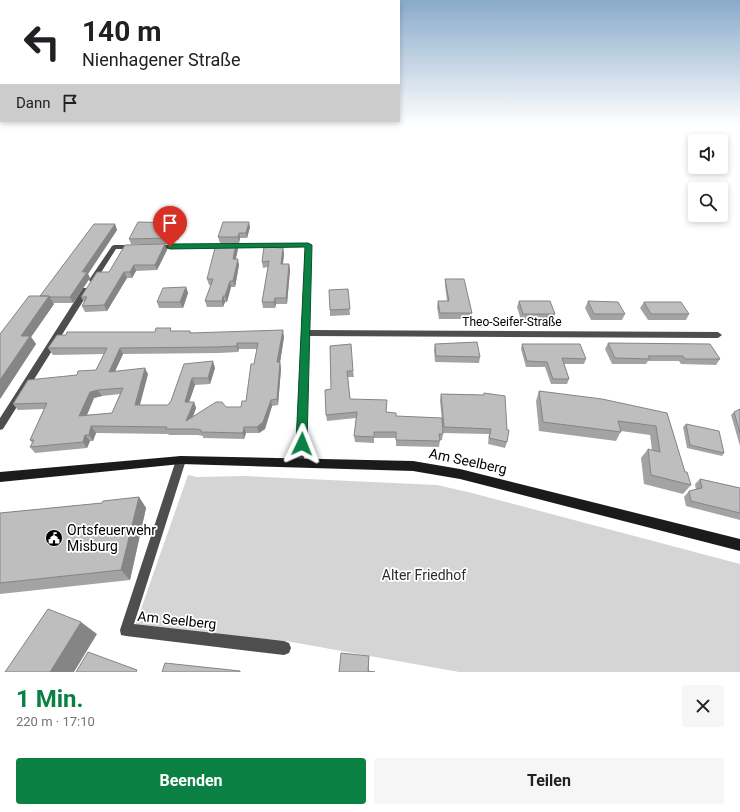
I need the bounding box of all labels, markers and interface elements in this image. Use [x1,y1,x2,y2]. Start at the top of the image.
text: 140 m [82,15,161,48]
icon: left [16,16,68,68]
text: Nienhagener Straße [82,49,240,70]
icon: arrive [59,92,81,114]
text: Dann [16,94,51,112]
map controls [688,134,728,222]
button: sound [688,134,728,174]
button: search [688,182,728,222]
pin [153,206,187,247]
icon: arrive [159,212,181,234]
street label: Theo-Seifer-Straße [462,315,562,329]
position arrow [281,423,323,465]
street label: Am Seelberg [428,445,508,477]
place label: Ortsfeuerwehr Misburg [67,522,156,554]
public building icon: Ortsfeuerwehr Misburg [44,528,64,548]
park label: Alter Friedhof [382,567,466,583]
street label: Am Seelberg [137,608,217,632]
text: 1 Min. [16,685,84,713]
button: close [682,685,724,727]
text: 220 m · 17:10 [16,714,95,729]
button: Beenden [16,758,366,804]
button: Teilen [374,758,724,804]

